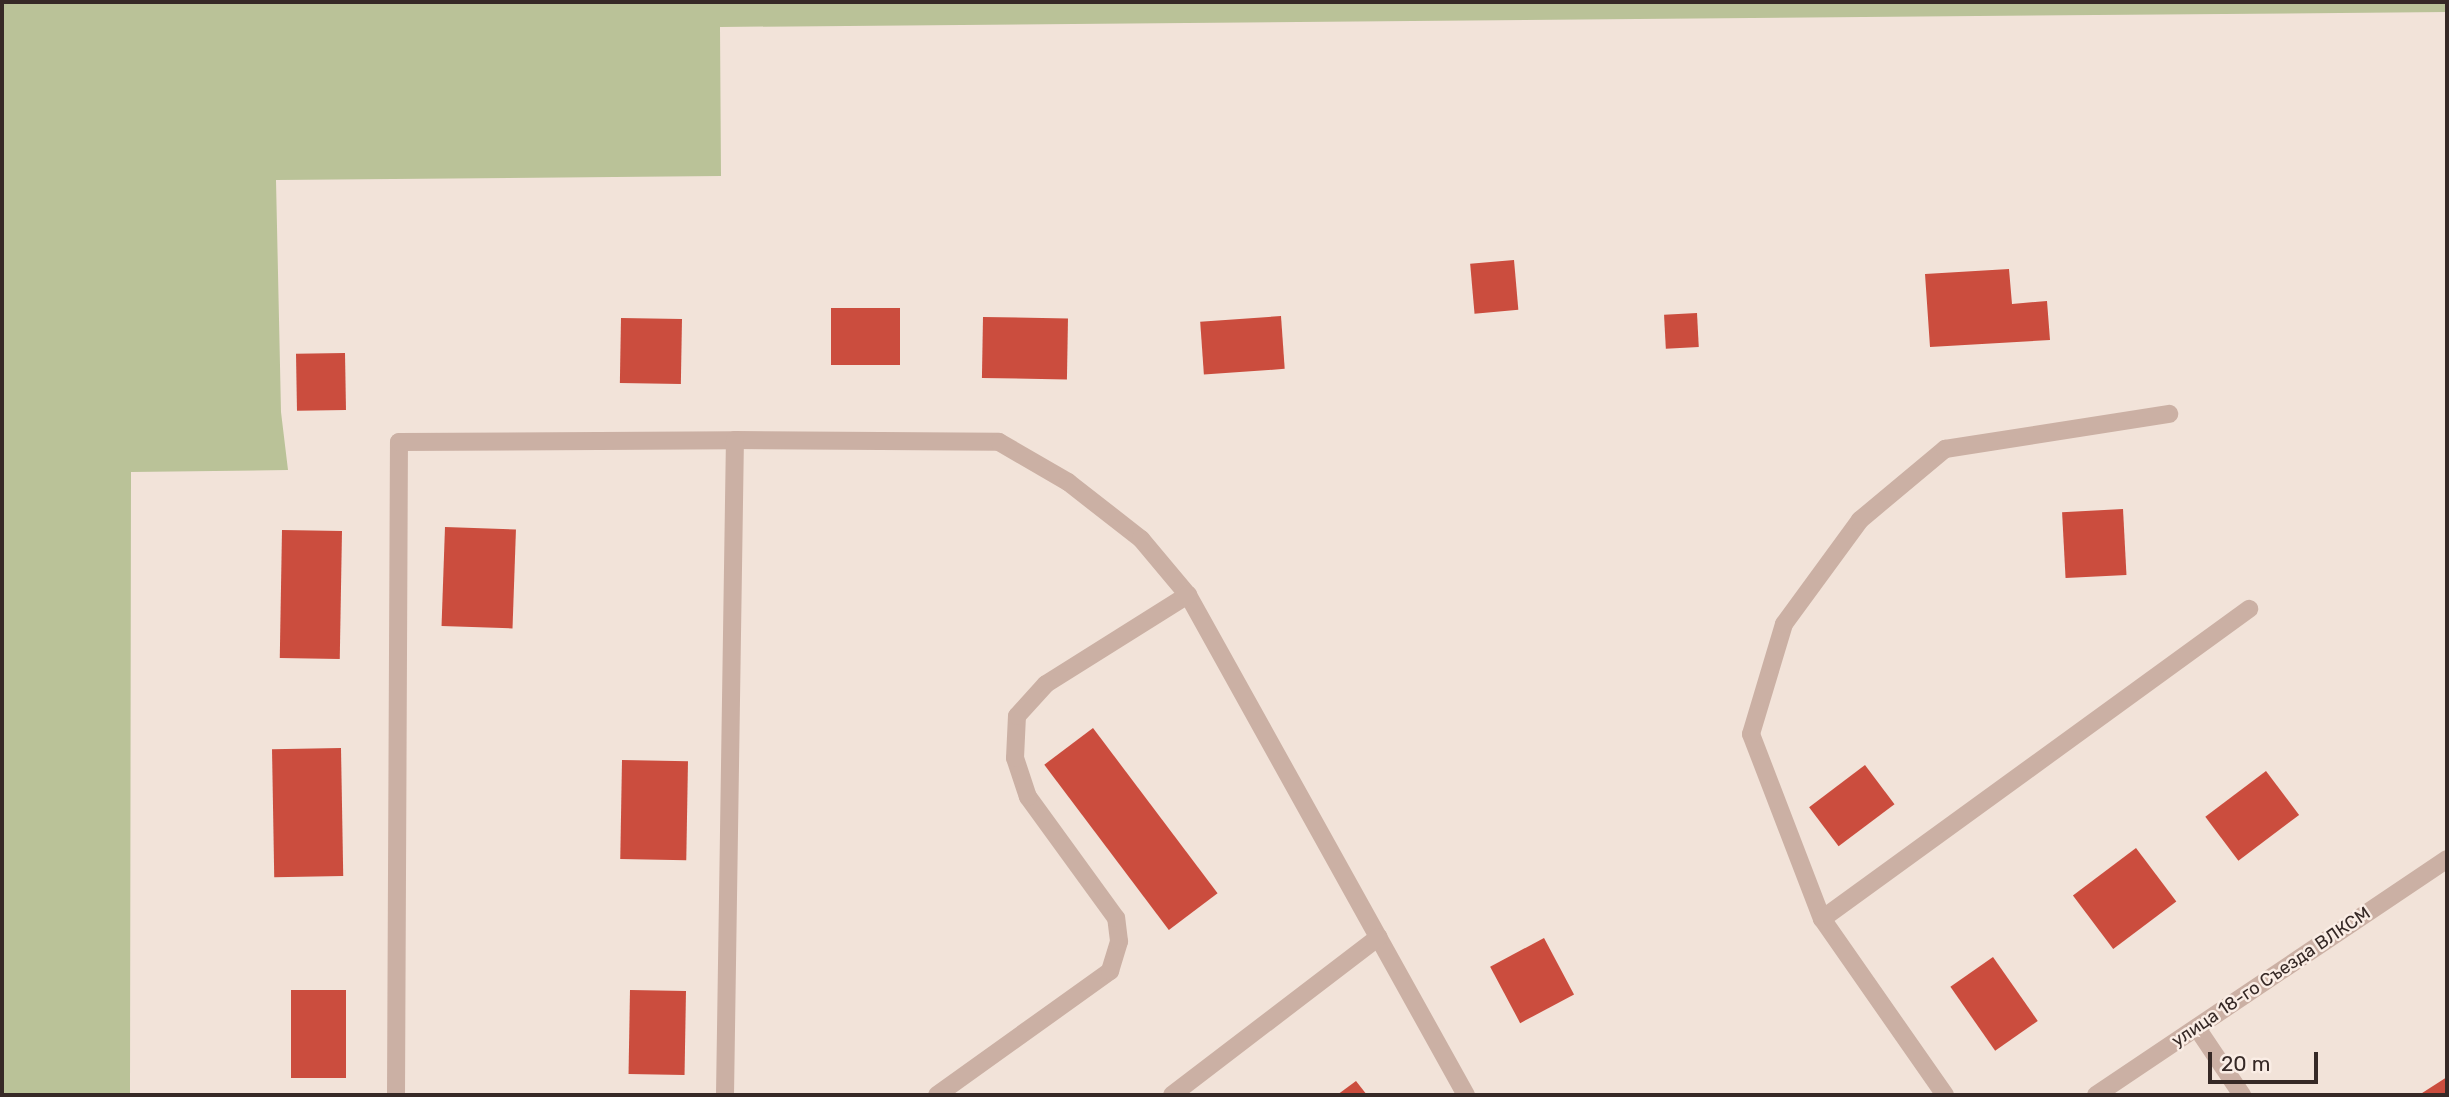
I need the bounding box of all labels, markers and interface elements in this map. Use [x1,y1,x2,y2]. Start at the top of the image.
street label: улица 18-го Съезда ВЛКСМ [2168,902,2374,1052]
scale bar [2211,1038,2321,1082]
text: 20 m [2221,1051,2270,1076]

